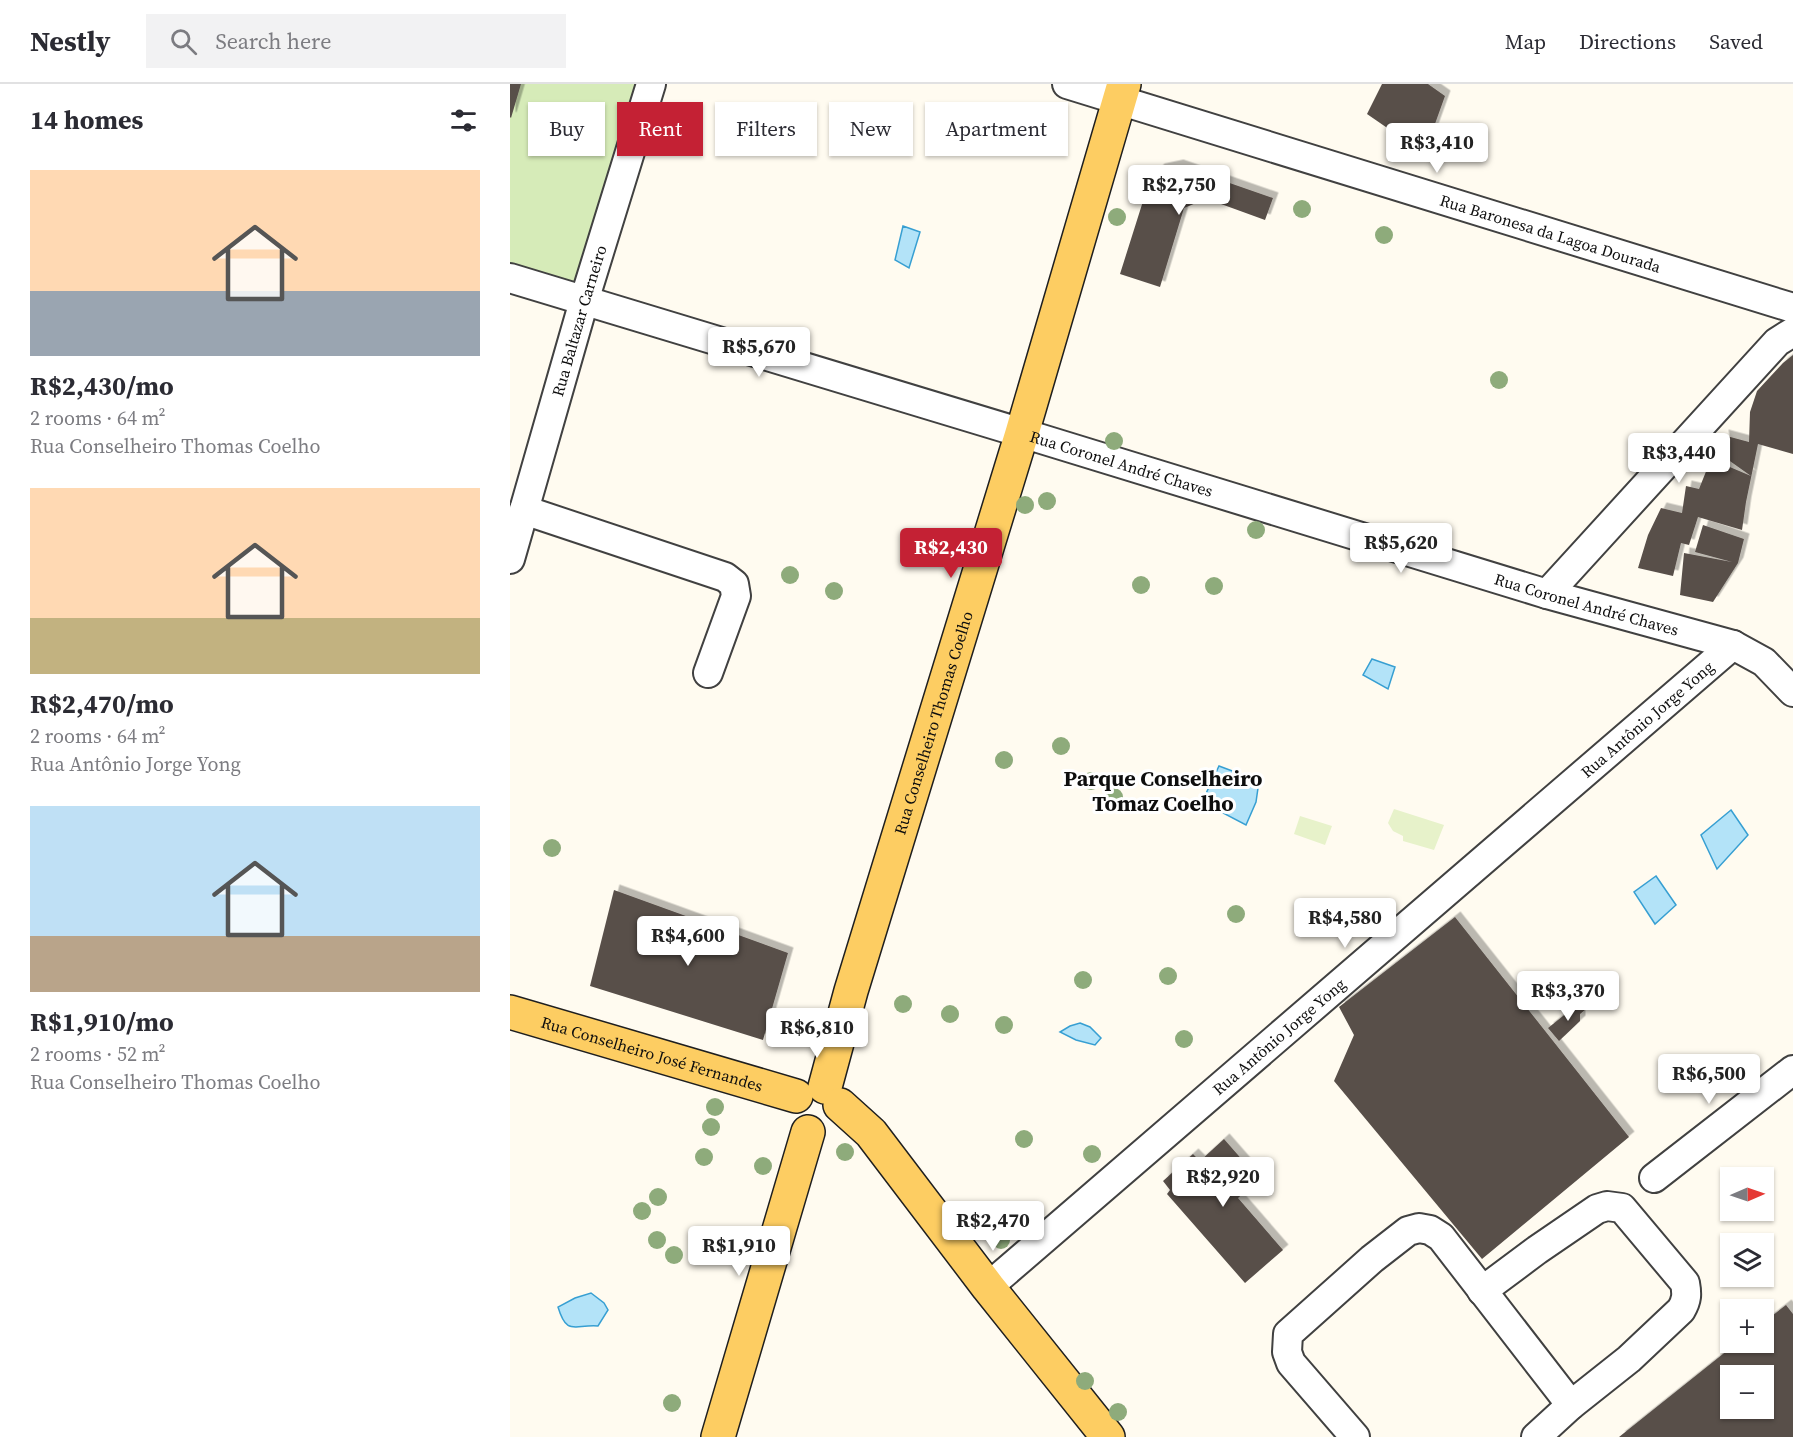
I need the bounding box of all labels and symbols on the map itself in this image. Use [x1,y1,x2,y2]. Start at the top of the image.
pin: R$3,410 [1382,123,1492,174]
pin: R$2,750 [1124,165,1234,216]
street label: Rua Baronesa da Lagoa Dourada [1437,189,1664,278]
street label: Rua Baltazar Carneiro [546,242,612,399]
pin: R$5,670 [704,327,814,378]
street label: Rua Coronel André Chaves [1027,425,1216,502]
pin: R$3,440 [1624,433,1734,484]
pin: R$5,620 [1346,523,1456,574]
pin: R$2,430 [896,528,1006,579]
street label: Rua Coronel André Chaves [1492,568,1681,641]
street label: Rua Conselheiro Thomas Coelho [889,608,978,837]
street label: Rua Antônio Jorge Yong [1576,656,1718,783]
district label: Parque Conselheiro Tomaz Coelho [1063,763,1263,818]
pin: R$4,580 [1290,898,1400,949]
pin: R$4,600 [633,916,743,967]
pin: R$3,370 [1513,971,1623,1022]
street label: Rua Antônio Jorge Yong [1208,973,1350,1100]
pin: R$6,810 [762,1008,872,1059]
street label: Rua Conselheiro José Fernandes [539,1011,766,1097]
pin: R$6,500 [1654,1054,1764,1105]
pin: R$2,920 [1168,1157,1278,1208]
north arrow [1720,1167,1774,1221]
pin: R$2,470 [938,1201,1048,1252]
pin: R$1,910 [684,1226,794,1277]

